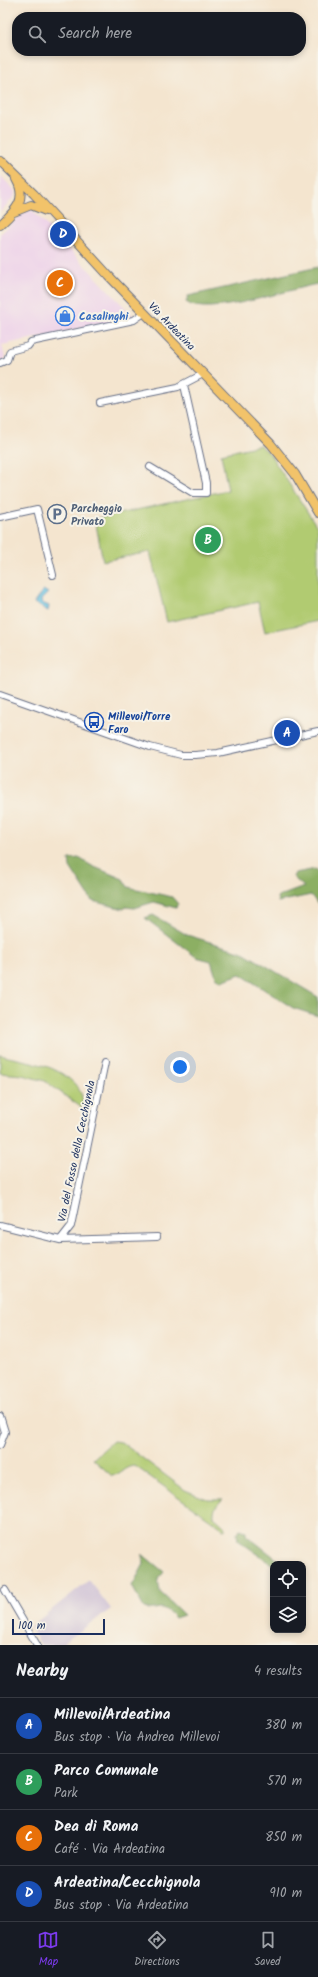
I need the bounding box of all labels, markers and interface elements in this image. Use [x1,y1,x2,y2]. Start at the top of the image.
search box [12,12,306,56]
text: Search here [58,22,132,46]
icon: search [26,23,48,45]
pin: D [50,219,76,249]
pin: C [47,268,73,298]
street label: Via Ardeatina [143,298,199,355]
shop icon: Casalinghi [54,305,76,327]
place label: Casalinghi [79,308,130,326]
place label: Parcheggio Privato [71,500,122,531]
parking icon: Parcheggio Privato [46,503,68,525]
pin: B [195,525,221,555]
place label: Millevoi/Torre Faro [108,708,171,739]
bus stop icon: Millevoi/Torre Faro [83,711,105,733]
pin: A [274,718,300,748]
your location [170,1057,190,1077]
street label: Via del Fosso della Cecchignola [53,1079,101,1224]
map controls [270,1561,306,1633]
button: locate [270,1561,306,1597]
button: layers [270,1597,306,1633]
scale bar [12,1617,105,1636]
text: 100 m [18,1617,46,1635]
text: Nearby [16,1658,68,1685]
text: 4 results [254,1661,302,1682]
text: Millevoi/Ardeatina [54,1703,170,1727]
text: A [25,1715,33,1736]
text: 380 m [265,1715,302,1736]
text: Bus stop · Via Andrea Millevoi [54,1727,220,1748]
text: Parco Comunale [54,1759,158,1783]
text: B [25,1771,33,1792]
text: 570 m [267,1771,302,1792]
text: Park [54,1783,78,1804]
text: Dea di Roma [54,1815,138,1839]
text: C [25,1827,33,1848]
text: 850 m [265,1827,302,1848]
text: Café · Via Ardeatina [54,1839,165,1860]
text: Ardeatina/Cecchignola [54,1871,200,1895]
text: D [25,1883,33,1904]
text: 910 m [270,1883,302,1904]
text: Bus stop · Via Ardeatina [54,1895,189,1916]
tab: Map [37,1929,59,1971]
tab: Directions [134,1929,180,1971]
tab: Saved [255,1929,281,1971]

